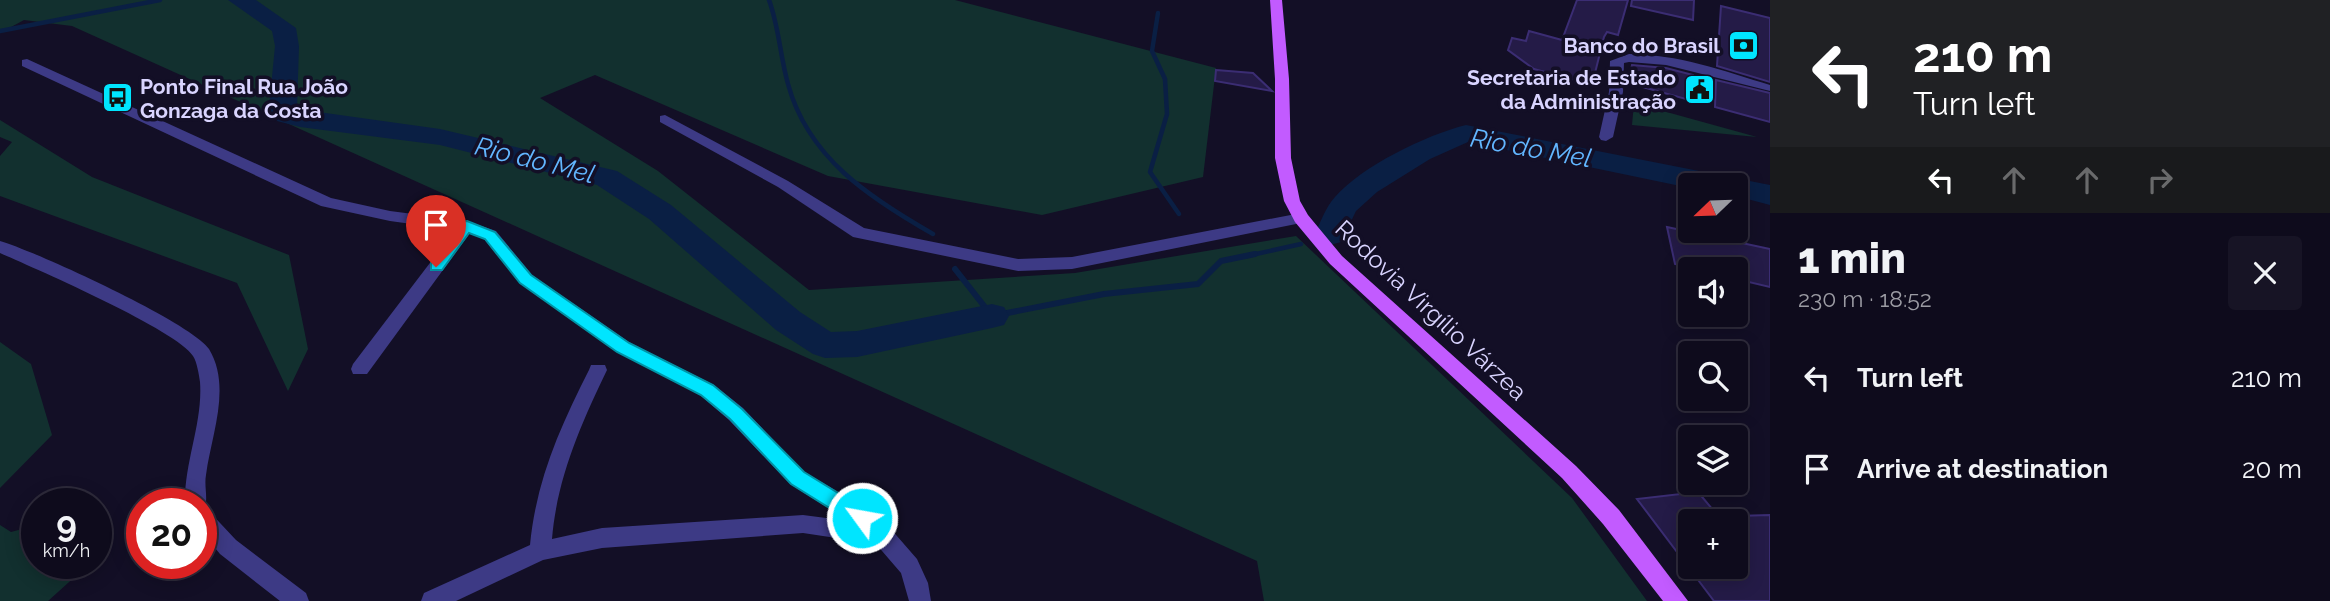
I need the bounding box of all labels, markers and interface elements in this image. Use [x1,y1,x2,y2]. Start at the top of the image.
text: 210 m [1913,26,2052,83]
bank icon: Banco do Brasil [1726,28,1760,62]
icon: left [1798,28,1889,119]
place label: Banco do Brasil [1563,33,1720,58]
place label: Secretaria de Estado da Administração [1467,65,1676,114]
public building icon: Secretaria de Estado da Administração [1682,72,1716,106]
place label: Ponto Final Rua João Gonzaga da Costa [140,74,348,123]
bus stop icon: Ponto Final Rua João Gonzaga da Costa [100,81,134,115]
text: Turn left [1913,85,2035,122]
water label: Rio do Mel [1468,123,1594,173]
water label: Rio do Mel [472,131,598,189]
icon: left [1922,161,1960,199]
icon: ahead [1995,161,2033,199]
icon: ahead [2068,161,2106,199]
icon: right [2141,161,2179,199]
north arrow [1678,173,1748,243]
map controls [1678,173,1748,579]
pin [406,195,466,267]
icon: arrive [417,206,455,244]
street label: Rodovia Virgílio Várzea [1329,214,1533,406]
text: 1 min [1798,234,1906,283]
button: close [2228,236,2302,310]
button: sound [1678,257,1748,327]
text: 230 m · 18:52 [1798,285,1932,312]
button: search [1678,341,1748,411]
icon: left [1798,359,1836,397]
text: Turn left [1857,363,1963,393]
text: 210 m [2231,363,2302,393]
button: layers [1678,425,1748,495]
icon: arrive [1798,450,1836,488]
text: Arrive at destination [1857,454,2108,484]
text: 20 m [2242,454,2302,484]
position arrow [825,481,899,555]
speed limit sign: 20 [126,488,217,579]
text: 9 [56,504,77,545]
button: + [1678,509,1748,579]
text: km/h [43,540,90,561]

